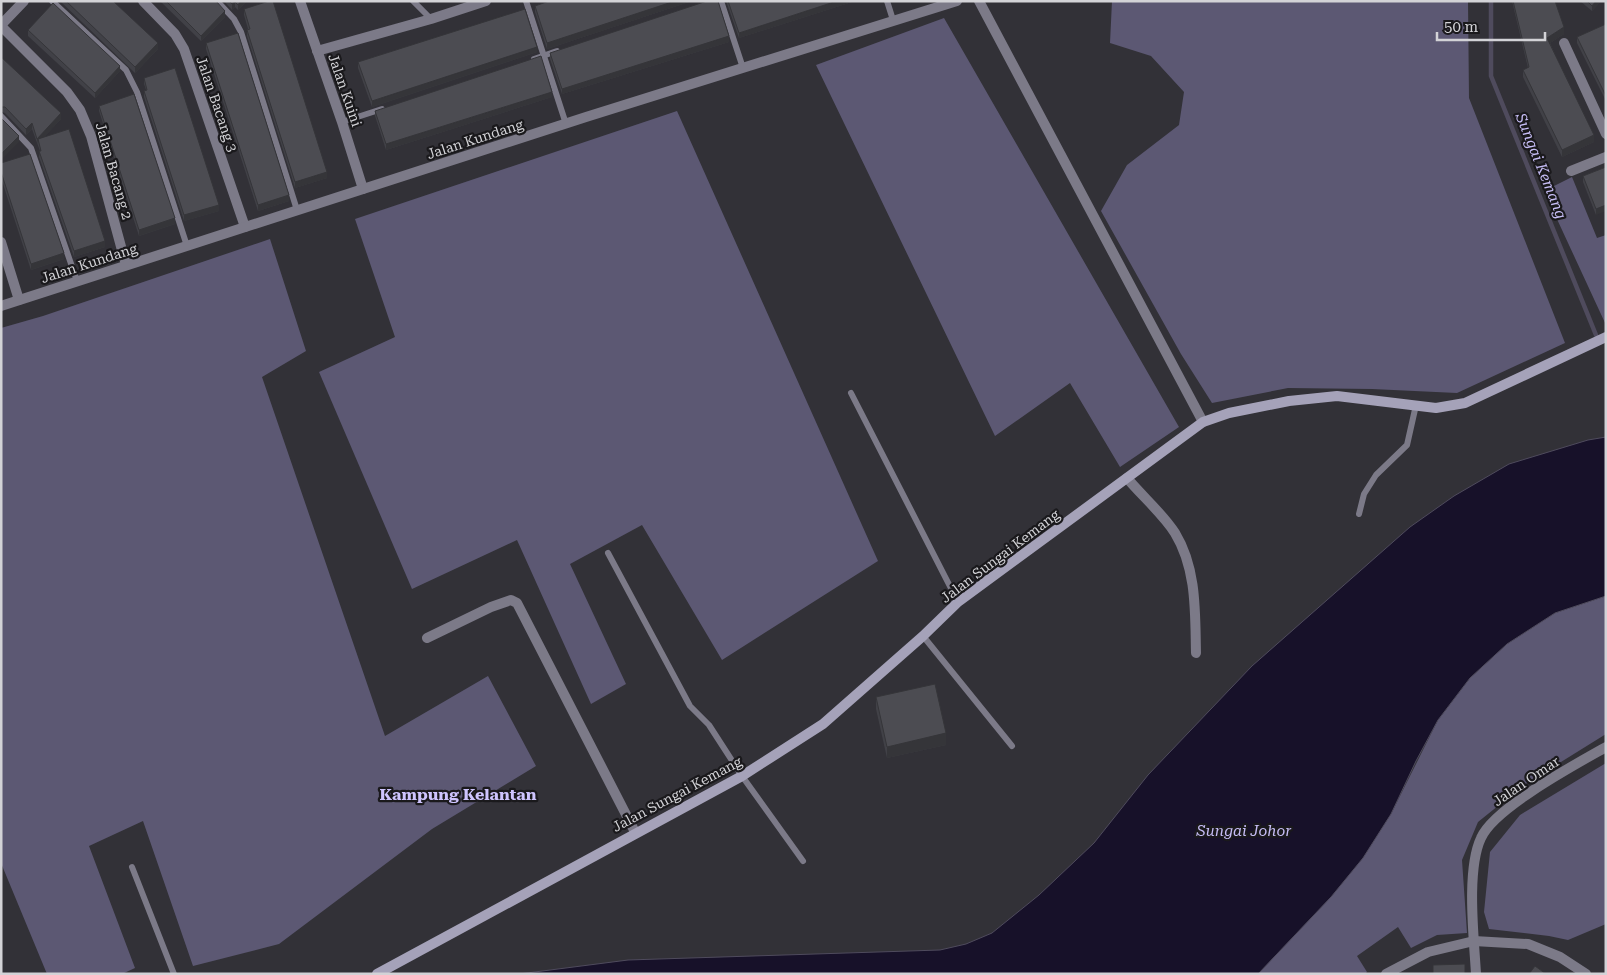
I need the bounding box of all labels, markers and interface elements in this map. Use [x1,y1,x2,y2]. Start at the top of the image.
scale bar [1437,10,1544,42]
text: 50 m [1444,18,1479,36]
street label: Jalan Kuini [325,51,365,129]
street label: Jalan Bacang 3 [193,54,241,154]
water label: Sungai Kemang [1511,110,1570,222]
street label: Jalan Kundang [425,116,525,162]
street label: Jalan Bacang 2 [93,121,136,221]
street label: Jalan Kundang [39,240,139,286]
street label: Jalan Sungai Kemang [938,506,1063,606]
street label: Jalan Sungai Kemang [609,753,745,835]
street label: Jalan Omar [1490,753,1563,809]
district label: Kampung Kelantan [380,785,537,804]
water label: Sungai Johor [1195,822,1292,840]

